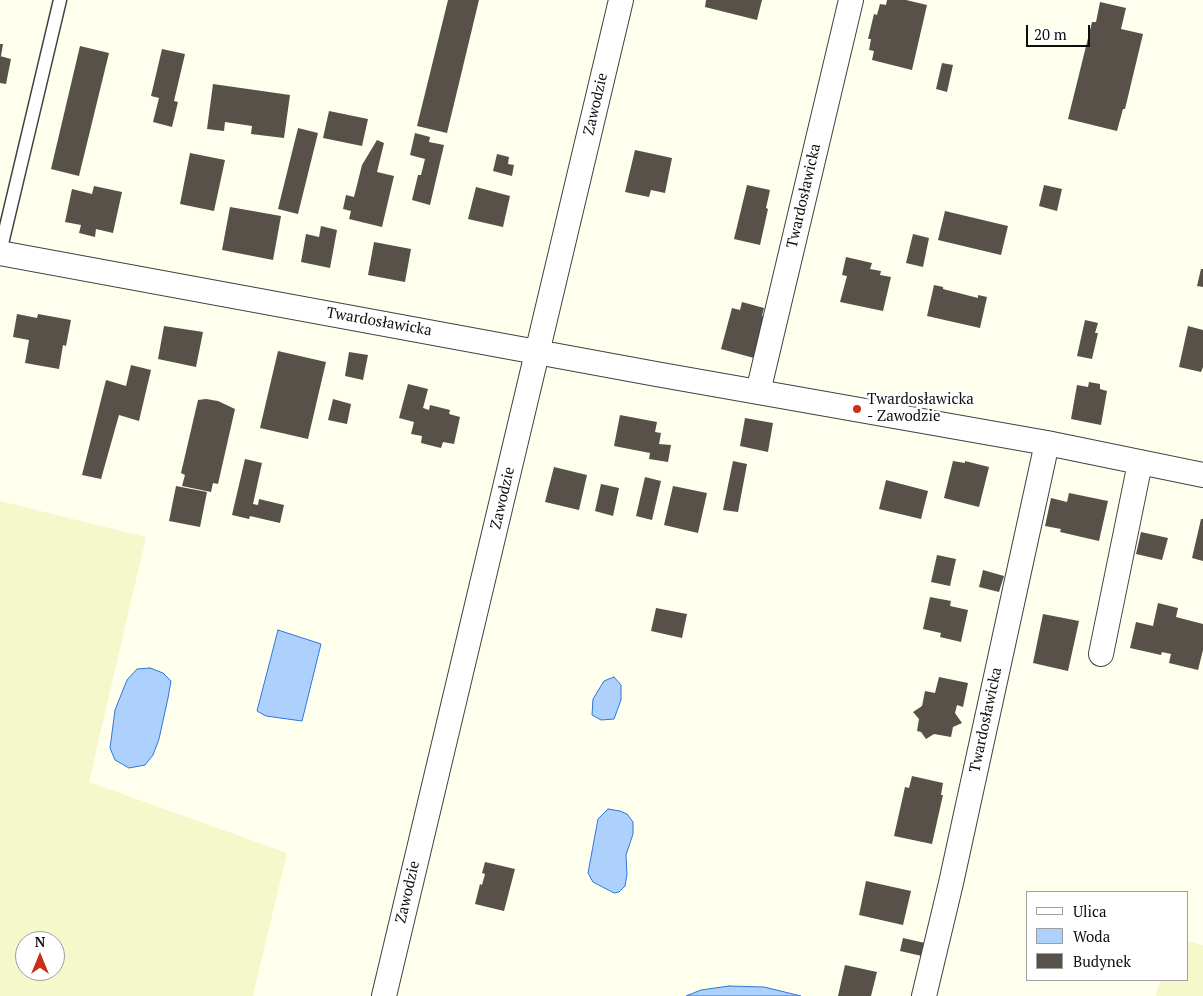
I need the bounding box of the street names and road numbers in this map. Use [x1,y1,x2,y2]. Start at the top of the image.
street label: Zawodzie [580,71,612,137]
street label: Twardosławicka [783,142,825,250]
street label: Twardosławicka [325,304,433,340]
street label: Zawodzie [487,465,519,531]
street label: Twardosławicka [966,666,1006,774]
street label: Zawodzie [392,859,424,925]

